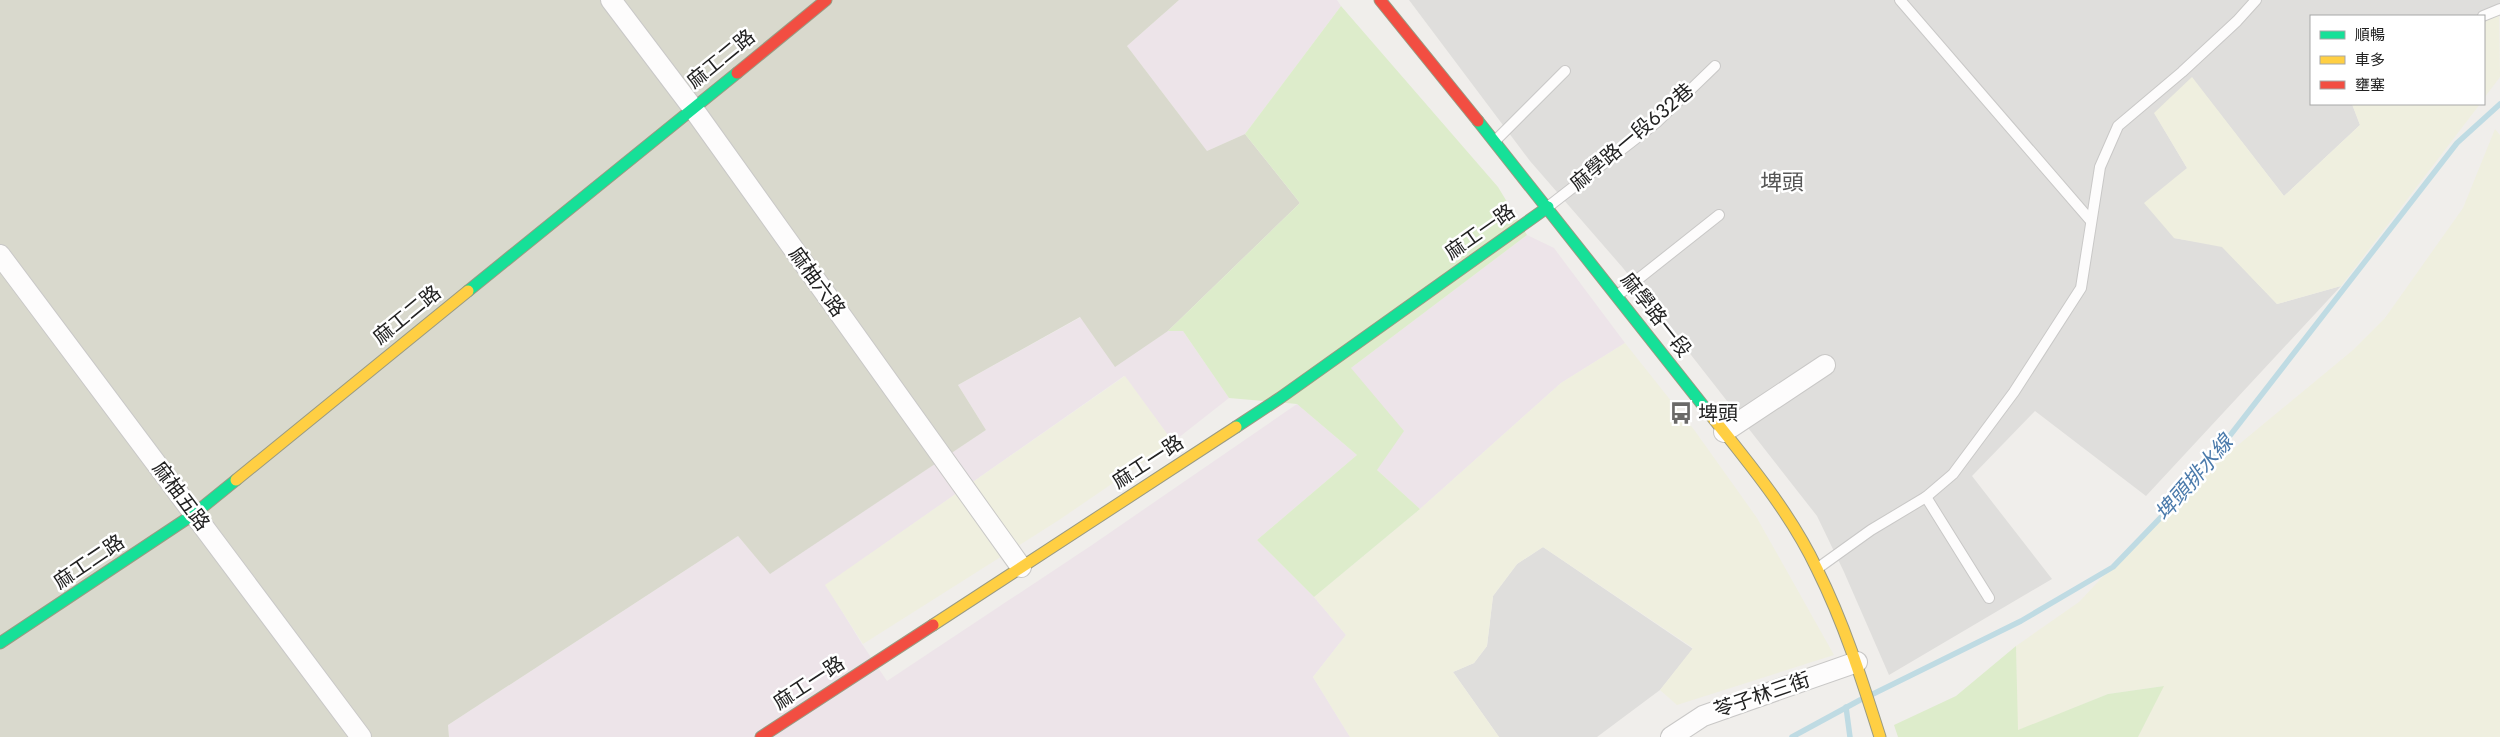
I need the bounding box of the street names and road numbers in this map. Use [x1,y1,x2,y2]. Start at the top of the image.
street label: 麻工二路 [681,23,761,95]
street label: 麻學路一段632巷 [1564,76,1700,198]
street label: 麻工一路 [1439,197,1521,267]
street label: 麻柚六路 [782,241,852,323]
street label: 麻學路一段 [1614,267,1698,363]
street label: 麻工二路 [367,279,447,351]
street label: 麻工一路 [1107,428,1189,496]
street label: 麻柚五路 [145,455,217,537]
street label: 麻工二路 [48,528,130,596]
street label: 麻工一路 [768,649,850,717]
street label: 苓子林三街 [1710,665,1814,725]

